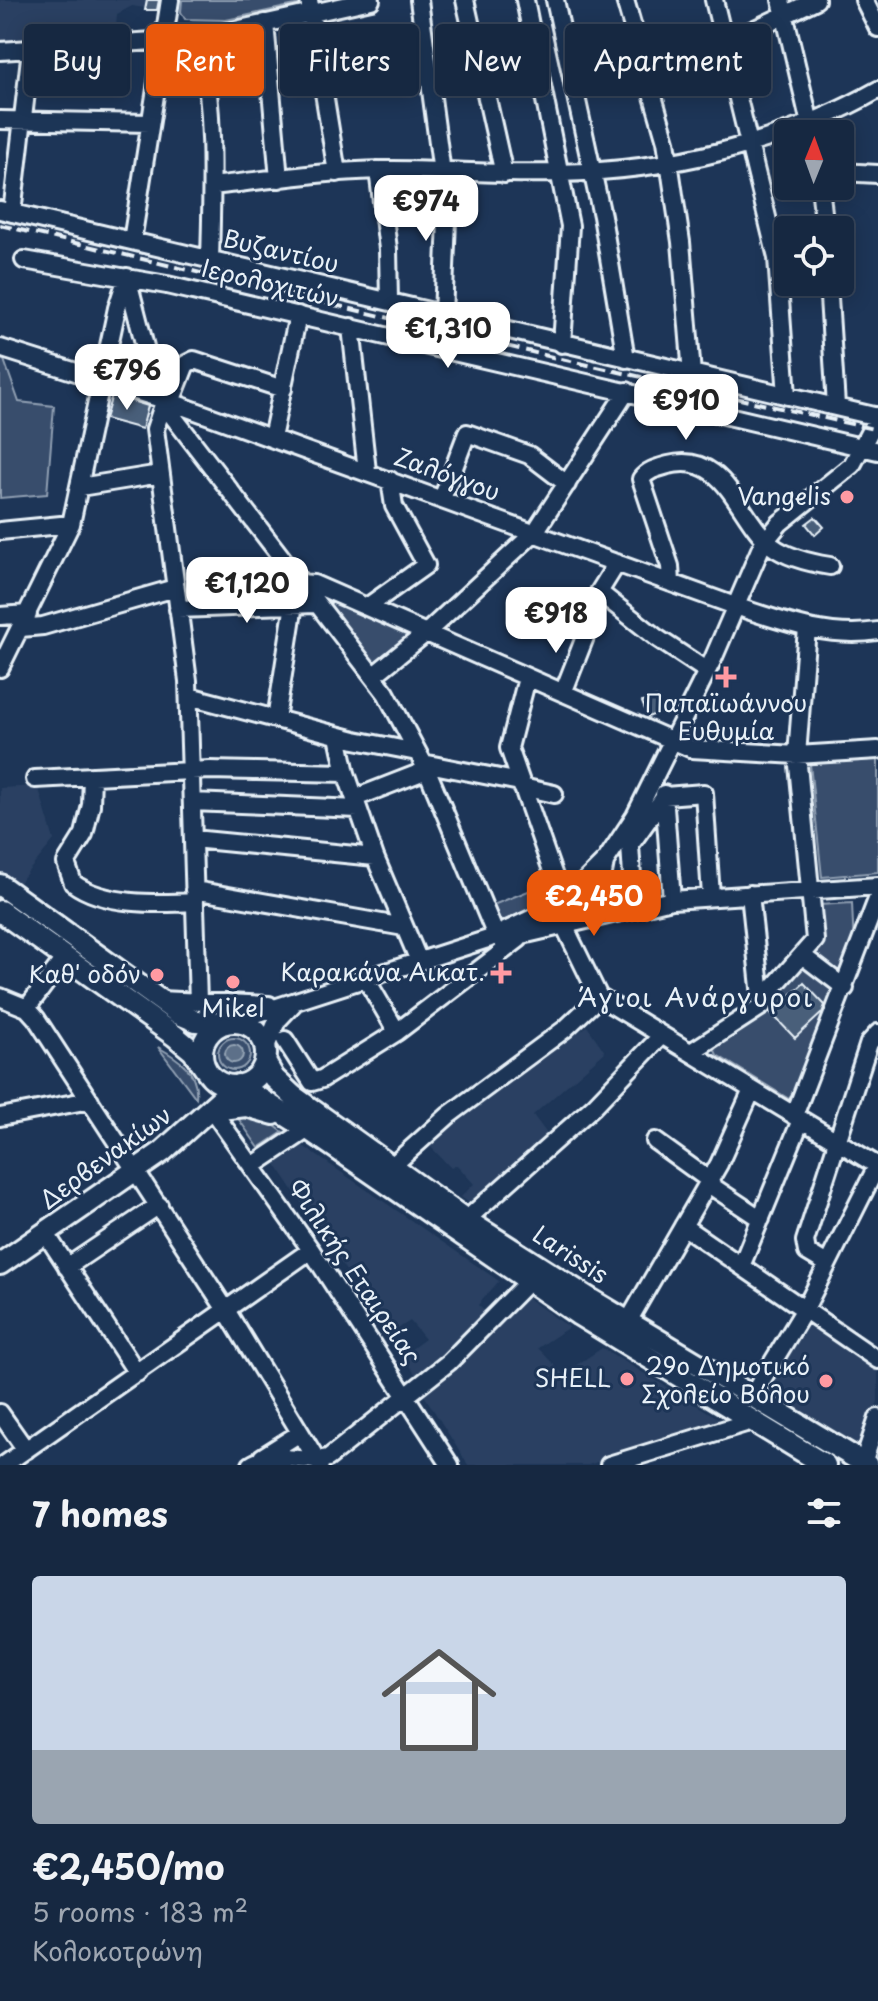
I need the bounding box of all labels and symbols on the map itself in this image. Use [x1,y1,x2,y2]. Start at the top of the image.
north arrow [774,120,854,200]
pin: €974 [379,175,473,243]
street label: Βυζαντίου [220,219,343,281]
street label: Ιερολοχιτών [198,249,343,315]
pin: €1,310 [383,302,513,370]
pin: €796 [80,344,174,412]
pin: €910 [639,374,733,442]
street label: Ζαλόγγου [390,437,506,509]
place label: Vangelis [738,477,831,513]
marker: Vangelis [838,488,856,506]
pin: €1,120 [182,557,312,625]
pin: €918 [509,587,603,655]
marker: Παπαϊωάννου Ευθυμία [717,668,735,686]
place label: Παπαϊωάννου Ευθυμία [645,684,807,748]
pin: €2,450 [529,870,659,938]
place label: Καρακάνα Αικατ. [281,953,485,989]
place label: Καθ' οδόν [28,955,141,991]
marker: Καρακάνα Αικατ. [492,964,510,982]
marker: Καθ' οδόν [148,966,166,984]
marker: Mikel [224,973,242,991]
district label: Άγιοι Ανάργυροι [577,977,815,1016]
place label: Mikel [202,989,264,1025]
street label: Δερβενακίων [31,1096,178,1217]
street label: Φιλικής Εταιρείας [280,1171,431,1371]
street label: Larissis [526,1215,616,1291]
place label: 29ο Δημοτικό Σχολείο Βόλου [641,1347,810,1411]
place label: SHELL [535,1359,611,1395]
marker: SHELL [618,1370,636,1388]
marker: 29ο Δημοτικό Σχολείο Βόλου [817,1372,835,1390]

